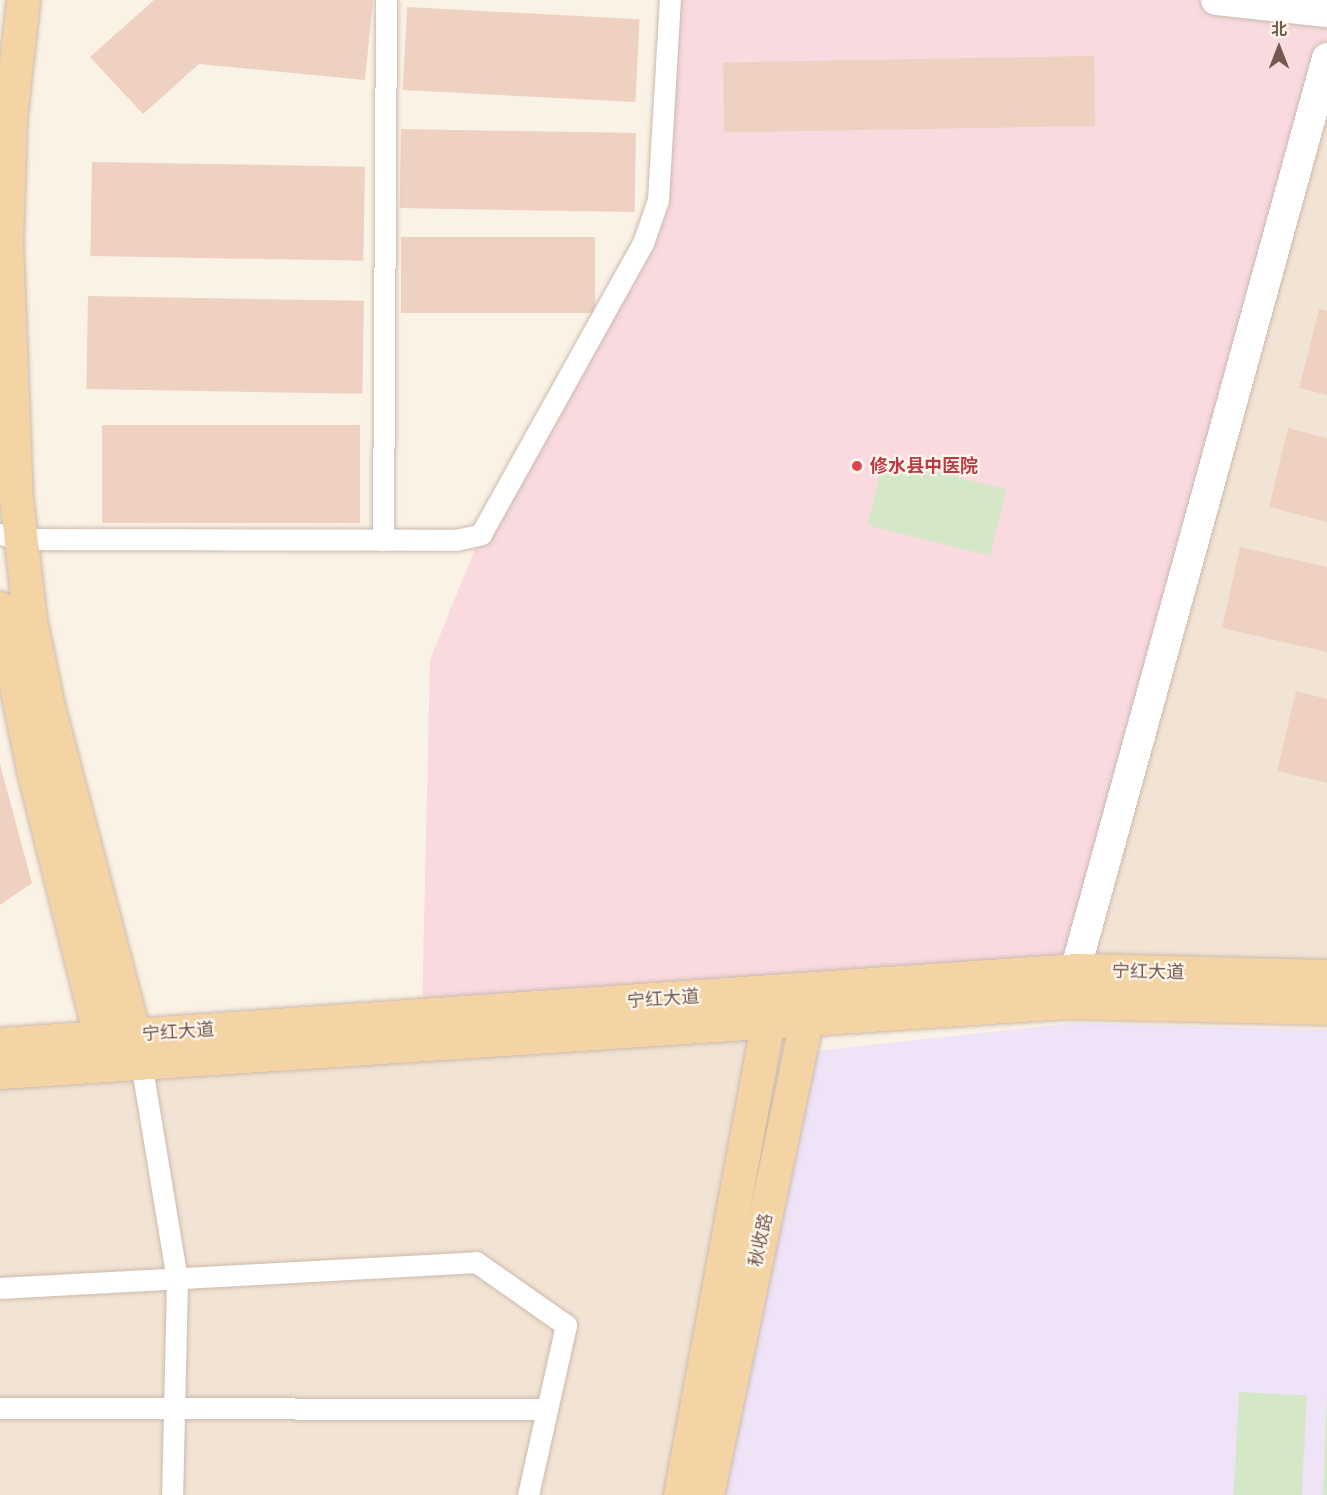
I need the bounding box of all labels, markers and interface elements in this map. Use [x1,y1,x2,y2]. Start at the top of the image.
north arrow [1249,18,1309,78]
text: 北 [1271,20,1287,40]
place label: 修水县中医院 [870,455,978,477]
marker: 修水县中医院 [848,457,866,475]
street label: 宁红大道 [1112,961,1184,983]
street label: 宁红大道 [626,986,700,1012]
street label: 宁红大道 [141,1019,215,1045]
street label: 秋收路 [745,1211,777,1269]

